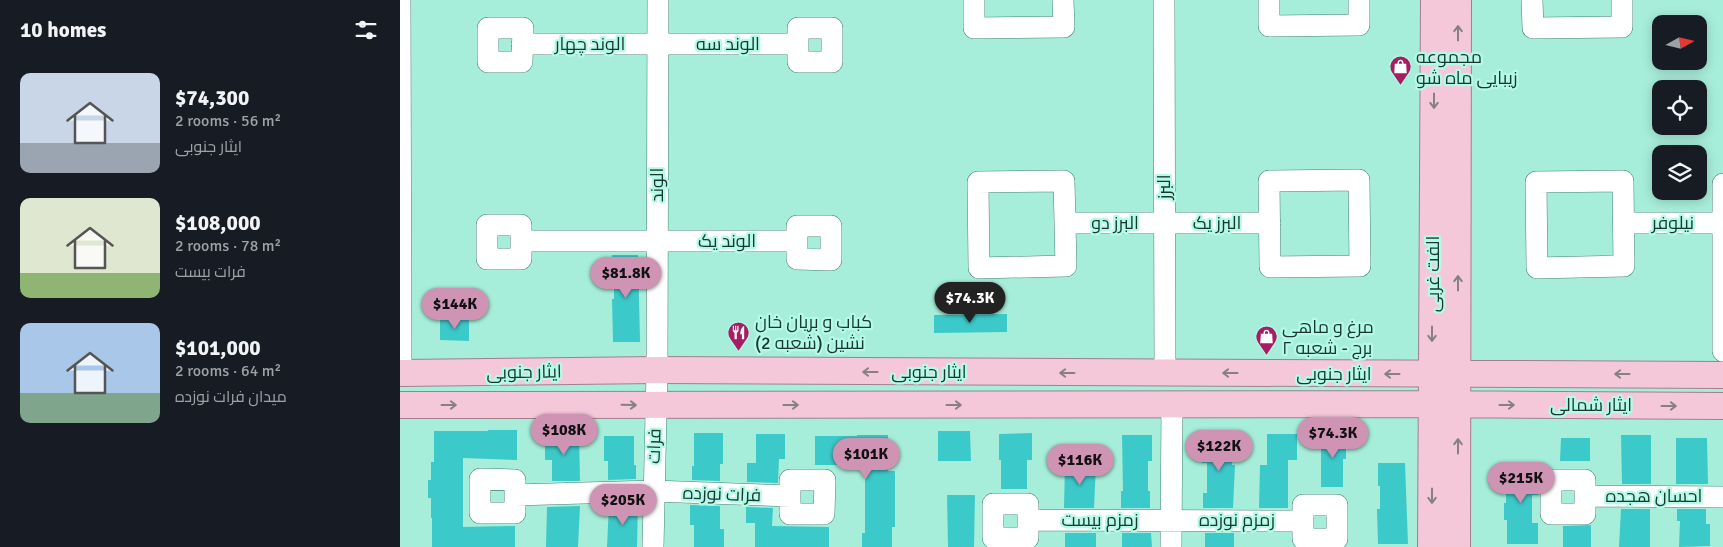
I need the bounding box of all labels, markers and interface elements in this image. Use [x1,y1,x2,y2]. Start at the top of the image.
north arrow [1652,15,1708,70]
map controls [1652,15,1707,200]
icon: filters [352,16,380,44]
text: 10 homes [20,17,106,43]
one-way arrow [1453,26,1463,42]
street label: الوند چهار [554,33,625,56]
street label: الوند سه [696,33,760,55]
place label: مجموعه زیبایی ماه شو [1416,46,1517,89]
shop icon: مجموعه زیبایی ماه شو [1388,55,1412,86]
button: locate [1652,80,1707,135]
text: $74,300 [175,85,249,111]
one-way arrow [1429,92,1439,109]
icon: home [60,93,120,153]
text: 2 rooms · 56 m² [175,111,281,131]
text: ایثار جنوبی [175,137,242,157]
button: layers [1652,145,1707,200]
street label: الوند [646,168,668,202]
street label: البرز [1153,174,1175,201]
text: $108,000 [175,210,261,236]
street label: البرز دو [1091,212,1139,234]
street label: البرز یک [1193,212,1241,234]
street label: نیلوفر [1651,212,1694,234]
icon: home [60,218,120,278]
street label: الوند یک [698,230,756,252]
text: 2 rooms · 78 m² [175,236,281,256]
street label: الفت غربی [1422,236,1444,312]
pin: $81.8K [585,256,667,299]
text: فرات بیست [175,262,246,282]
text: $81.8K [601,263,651,283]
one-way arrow [1453,276,1463,292]
pin: $74.3K [929,282,1011,324]
pin: $144K [420,288,490,330]
text: $74.3K [945,288,995,308]
text: $144K [433,294,477,314]
place label: کباب و بریان خان نشین (شعبه 2) [755,311,872,354]
place label: مرغ و ماهی برج - شعبه ۲ [1282,316,1374,360]
restaurant icon: کباب و بریان خان نشین (شعبه 2) [727,320,751,351]
shop icon: مرغ و ماهی برج - شعبه ۲ [1254,325,1278,356]
one-way arrow [1428,325,1437,341]
text: $101,000 [175,335,261,361]
icon: home [60,343,120,403]
street label: ایثار جنوبی [486,360,562,384]
text: 2 rooms · 64 m² [175,361,281,381]
street label: ایثار جنوبی [891,361,967,383]
street label: ایثار جنوبی [1296,363,1372,385]
one-way arrow [862,367,878,377]
one-way arrow [1059,368,1076,378]
one-way arrow [1222,369,1238,378]
one-way arrow [1384,369,1400,379]
one-way arrow [1614,369,1630,379]
text: میدان فرات نوزده [175,387,287,407]
street label: ایثار شمالی [1550,394,1632,416]
one-way arrow [440,400,456,410]
one-way arrow [620,400,636,410]
one-way arrow [782,400,799,410]
one-way arrow [945,400,961,410]
one-way arrow [1498,400,1515,410]
one-way arrow [1661,401,1677,411]
pin: $108K [529,414,599,456]
pin: $74.3K [1292,416,1374,459]
text: $108K [542,420,586,440]
text: $74.3K [1308,423,1358,443]
street label: فرات [642,428,666,464]
pin: $122K [1184,430,1254,472]
text: $122K [1197,436,1241,456]
pin: $101K [831,438,901,480]
one-way arrow [1453,438,1463,454]
text: $101K [844,444,888,464]
pin: $116K [1045,444,1115,486]
text: $116K [1058,450,1102,470]
pin: $215K [1486,462,1556,504]
text: $215K [1499,468,1543,488]
street label: فرات نوزده [682,482,762,506]
pin: $205K [588,484,658,526]
street label: احسان هجده [1606,485,1702,507]
one-way arrow [1427,488,1437,504]
text: $205K [601,490,645,510]
street label: زمزم بیست [1061,509,1139,532]
street label: زمزم نوزده [1199,509,1275,532]

